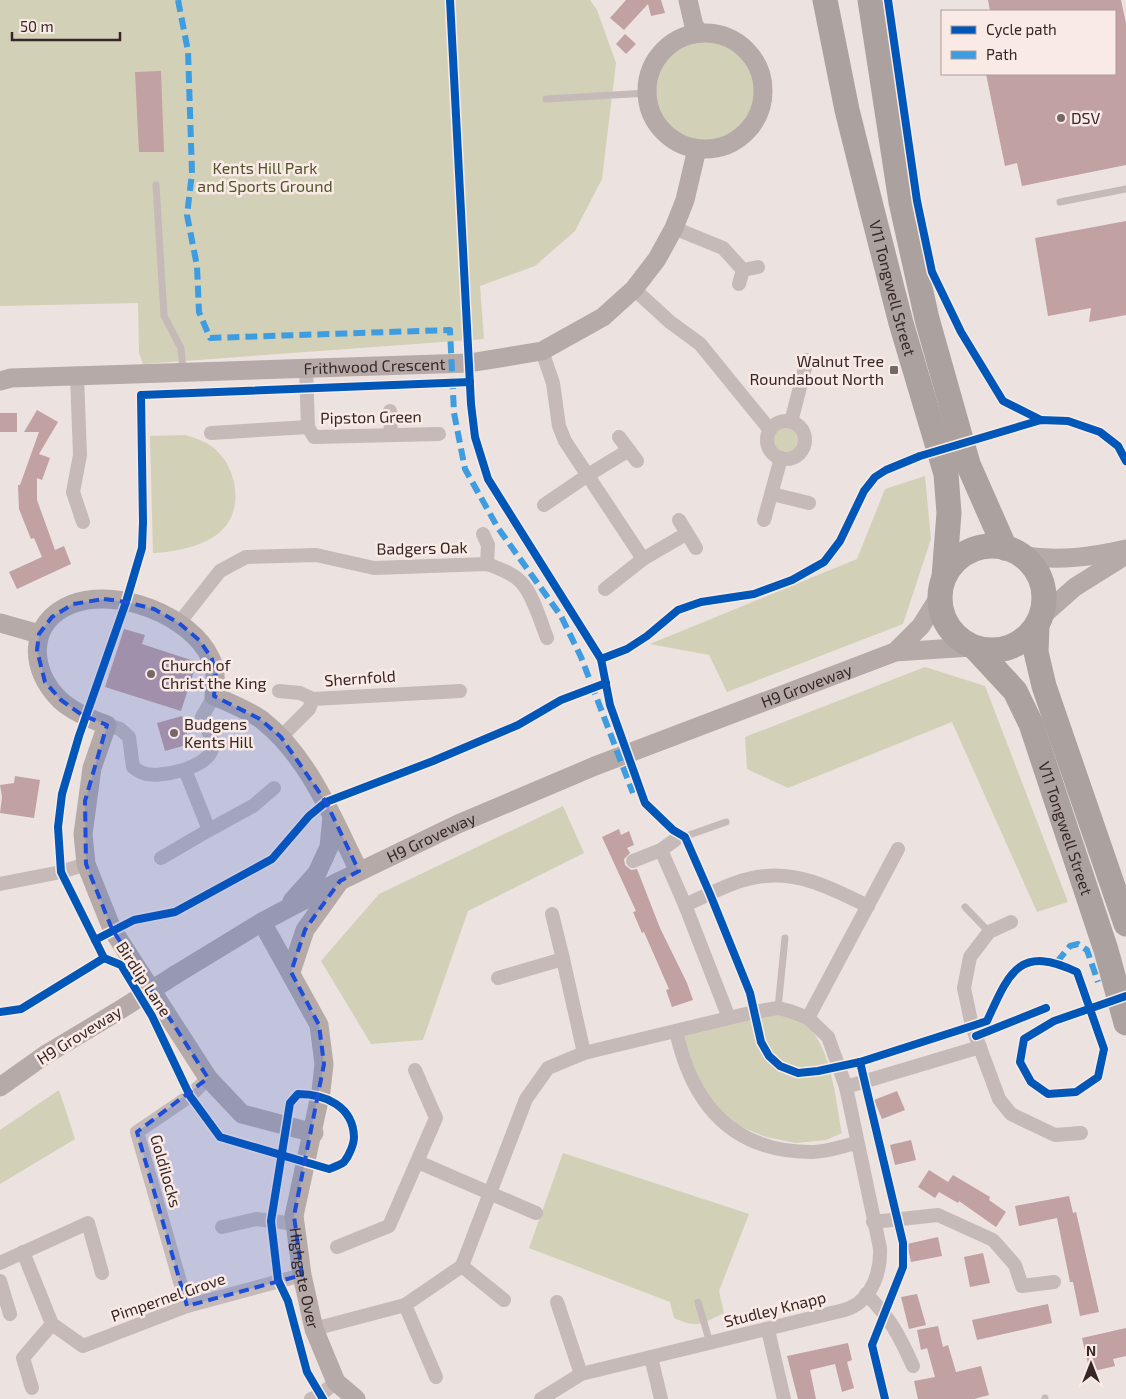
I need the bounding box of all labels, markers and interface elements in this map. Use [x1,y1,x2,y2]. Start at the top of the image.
scale bar [12,10,120,42]
legend [941,10,1116,75]
text: 50 m [20,17,54,35]
text: Cycle path [986,20,1057,38]
text: Path [986,45,1017,63]
place label: DSV [1071,108,1101,127]
marker: DSV [1055,112,1067,124]
park label: Kents Hill Park and Sports Ground [197,158,333,195]
street label: V11 Tongwell Street [866,218,920,358]
place label: Walnut Tree Roundabout North [750,351,884,388]
street label: Frithwood Crescent [303,354,446,377]
marker: Walnut Tree Roundabout North [888,364,900,376]
street label: Pipston Green [320,406,422,427]
street label: Badgers Oak [376,537,468,558]
place label: Church of Christ the King [161,655,267,692]
street label: H9 Groveway [758,659,855,711]
street label: Shernfold [324,666,396,689]
marker: Church of Christ the King [145,668,157,680]
place label: Budgens Kents Hill [184,714,253,751]
marker: Budgens Kents Hill [168,727,180,739]
street label: V11 Tongwell Street [1035,759,1097,897]
street label: H9 Groveway [383,808,479,866]
street label: Birdlip Lane [113,938,176,1020]
street label: H9 Groveway [33,1001,125,1068]
street label: Goldilocks [147,1132,186,1210]
street label: Highgate Over [287,1226,324,1331]
street label: Pimpernel Grove [108,1268,228,1325]
street label: Studley Knapp [722,1287,828,1330]
north arrow [1066,1339,1116,1389]
text: N [1086,1342,1096,1359]

